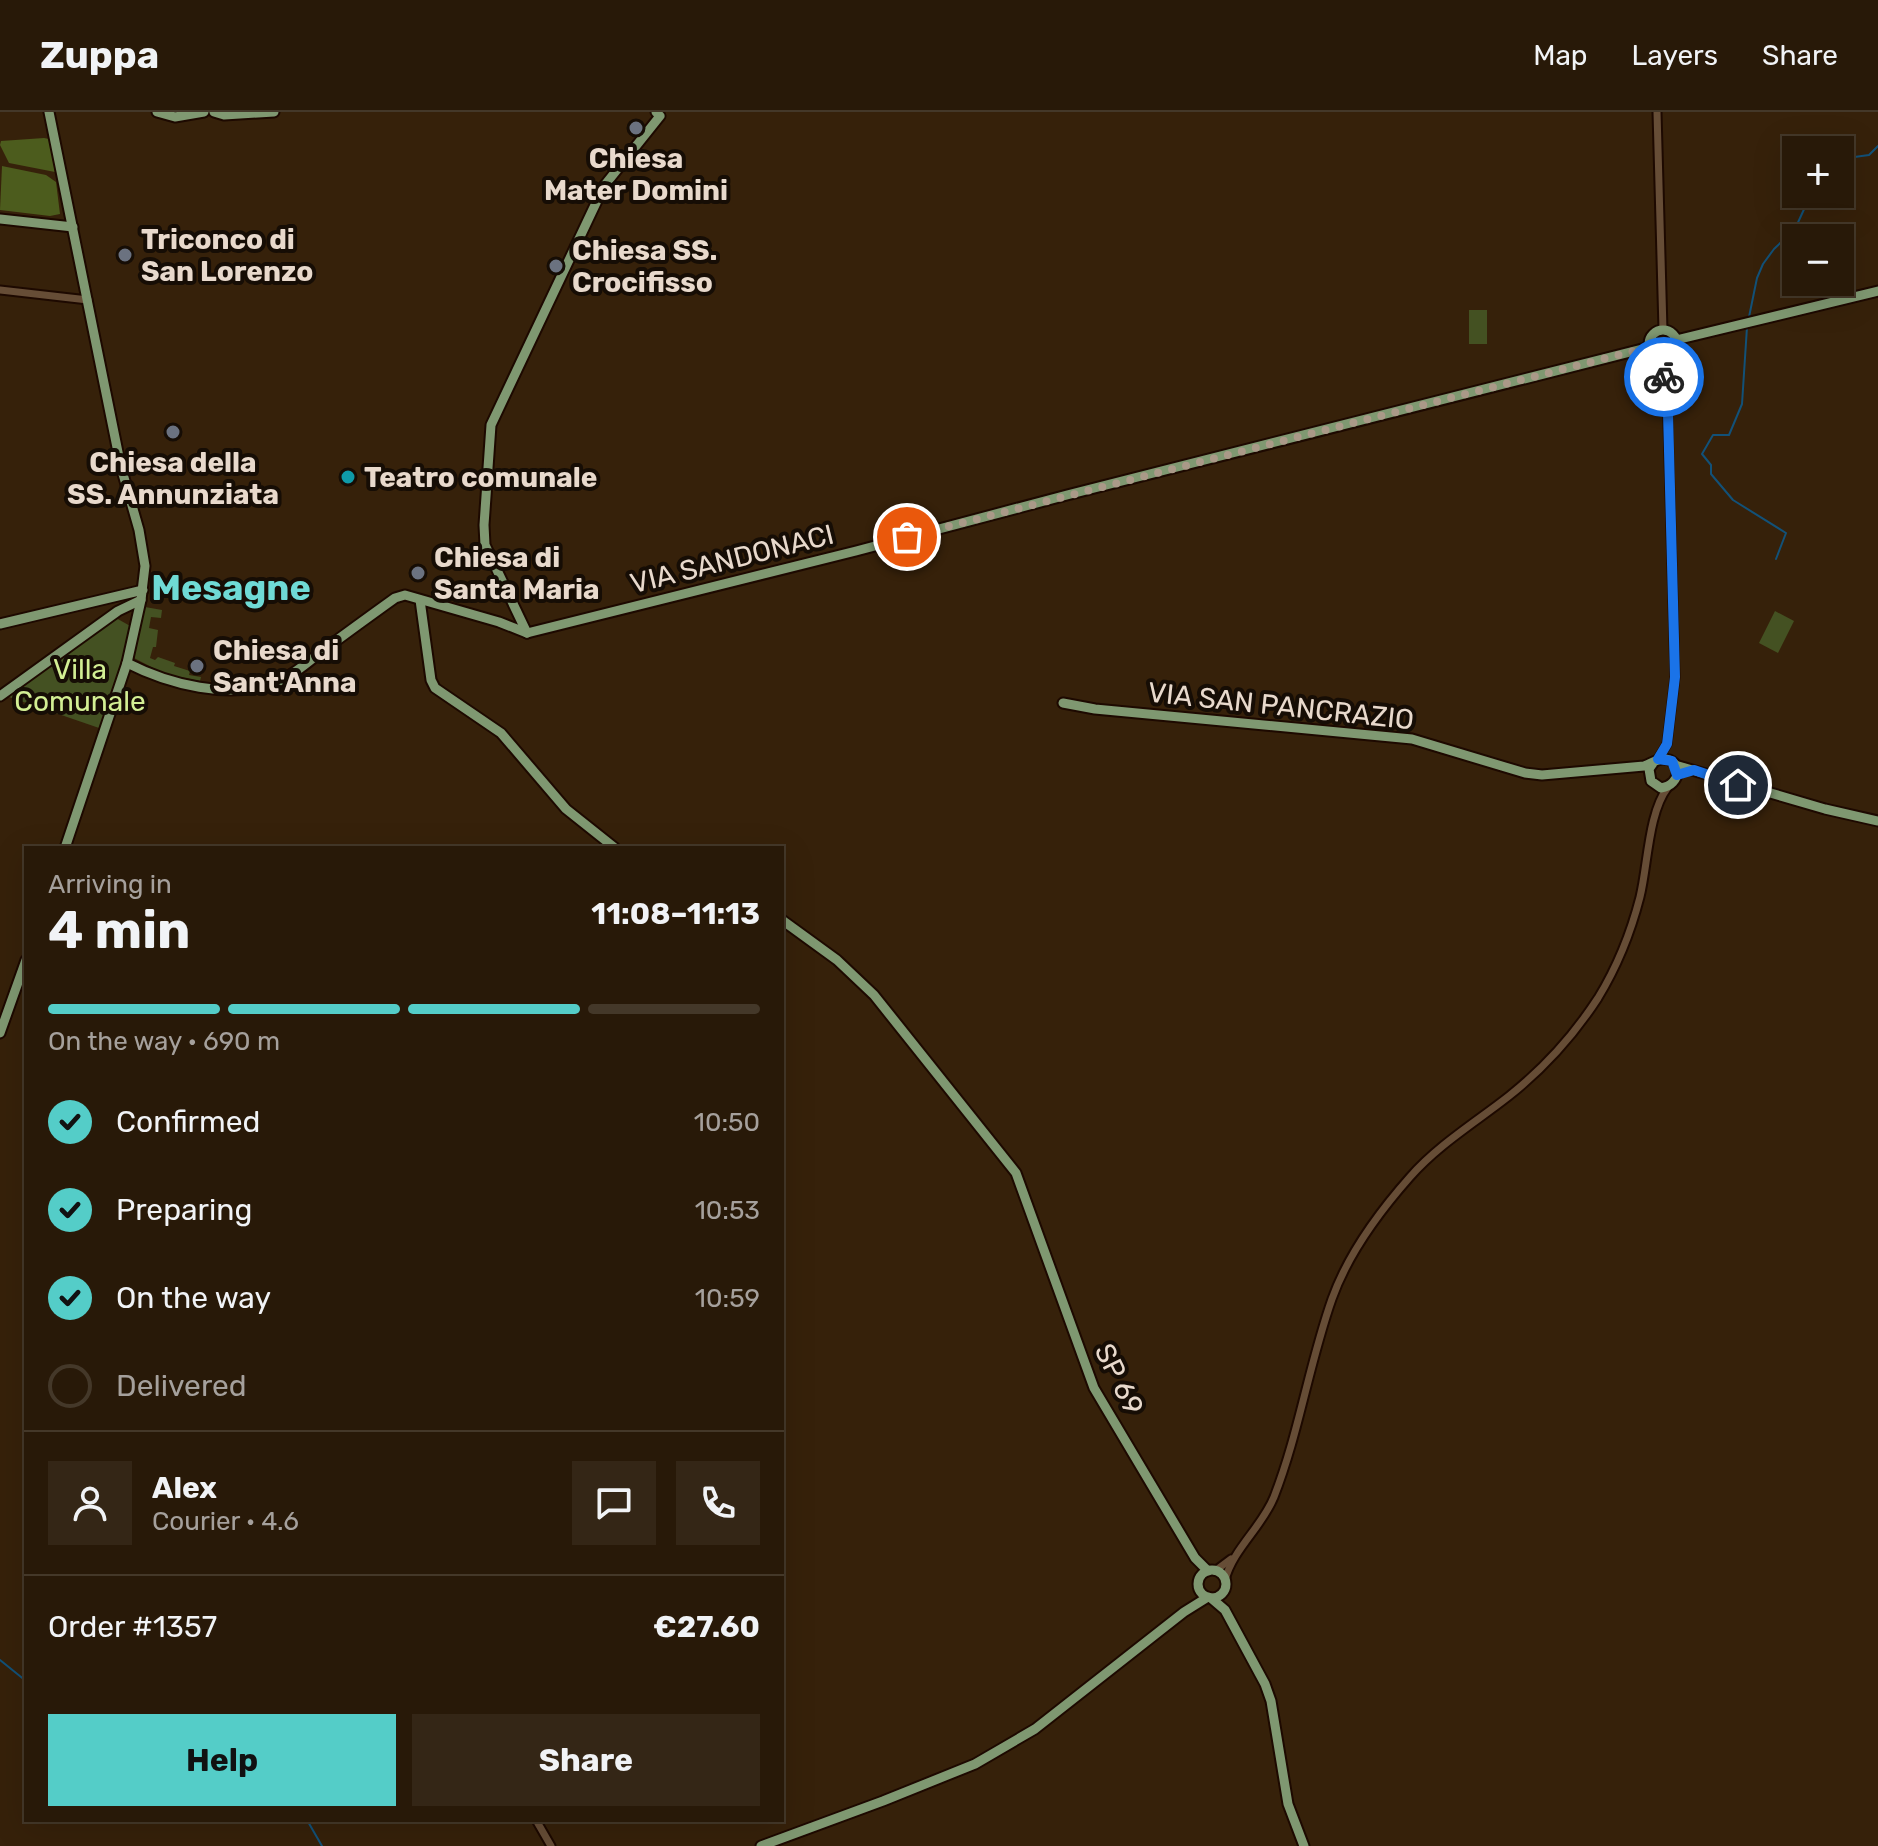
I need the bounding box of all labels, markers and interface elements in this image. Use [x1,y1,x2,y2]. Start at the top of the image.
text: Zuppa [40,32,159,78]
text: Map [1533,39,1588,72]
text: Layers [1632,39,1718,72]
text: Share [1762,39,1838,72]
marker: Chiesa Mater Domini [627,119,645,137]
map controls [1782,136,1854,296]
button: + [1782,136,1854,208]
place label: Chiesa Mater Domini [544,142,728,207]
place label: Triconco di San Lorenzo [141,223,313,288]
button: − [1782,224,1854,296]
place label: Chiesa SS. Crocifisso [572,234,718,299]
marker: Triconco di San Lorenzo [116,246,134,264]
marker: Chiesa SS. Crocifisso [547,257,565,275]
courier [1624,337,1704,417]
icon: bike [1642,355,1686,399]
marker: Chiesa della SS. Annunziata [164,423,182,441]
place label: Chiesa della SS. Annunziata [67,446,279,511]
place label: Teatro comunale [364,461,597,494]
marker: Teatro comunale [339,468,357,486]
pin [873,503,941,571]
icon: bag [885,515,929,559]
street label: VIA SANDONACI [627,518,837,600]
place label: Chiesa di Santa Maria [434,541,599,606]
marker: Chiesa di Santa Maria [409,564,427,582]
district label: Mesagne [151,566,311,609]
place label: Chiesa di Sant'Anna [213,634,357,699]
park label: Villa Comunale [14,653,146,718]
marker: Chiesa di Sant'Anna [188,657,206,675]
street label: VIA SAN PANCRAZIO [1146,676,1416,736]
pin [1704,751,1772,819]
icon: home [1716,763,1760,807]
text: Arriving in [48,869,172,900]
text: 11:08–11:13 [591,896,760,932]
text: 4 min [48,899,191,961]
text: On the way · 690 m [48,1026,280,1057]
icon: check [48,1100,92,1144]
text: Confirmed [116,1104,260,1140]
text: 10:50 [694,1107,760,1138]
icon: check [48,1188,92,1232]
text: Preparing [116,1192,252,1228]
text: 10:53 [695,1195,760,1226]
icon: check [48,1276,92,1320]
text: On the way [116,1280,271,1316]
text: 10:59 [695,1283,760,1314]
street label: SP 69 [1088,1338,1150,1420]
text: Delivered [116,1368,247,1404]
button: person [48,1461,132,1545]
button: chat [572,1461,656,1545]
button: phone [676,1461,760,1545]
text: Alex [152,1470,217,1506]
text: Courier · 4.6 [152,1506,299,1537]
text: Order #1357 [48,1609,217,1645]
text: €27.60 [653,1609,760,1645]
button: Help [48,1714,396,1806]
button: Share [412,1714,760,1806]

